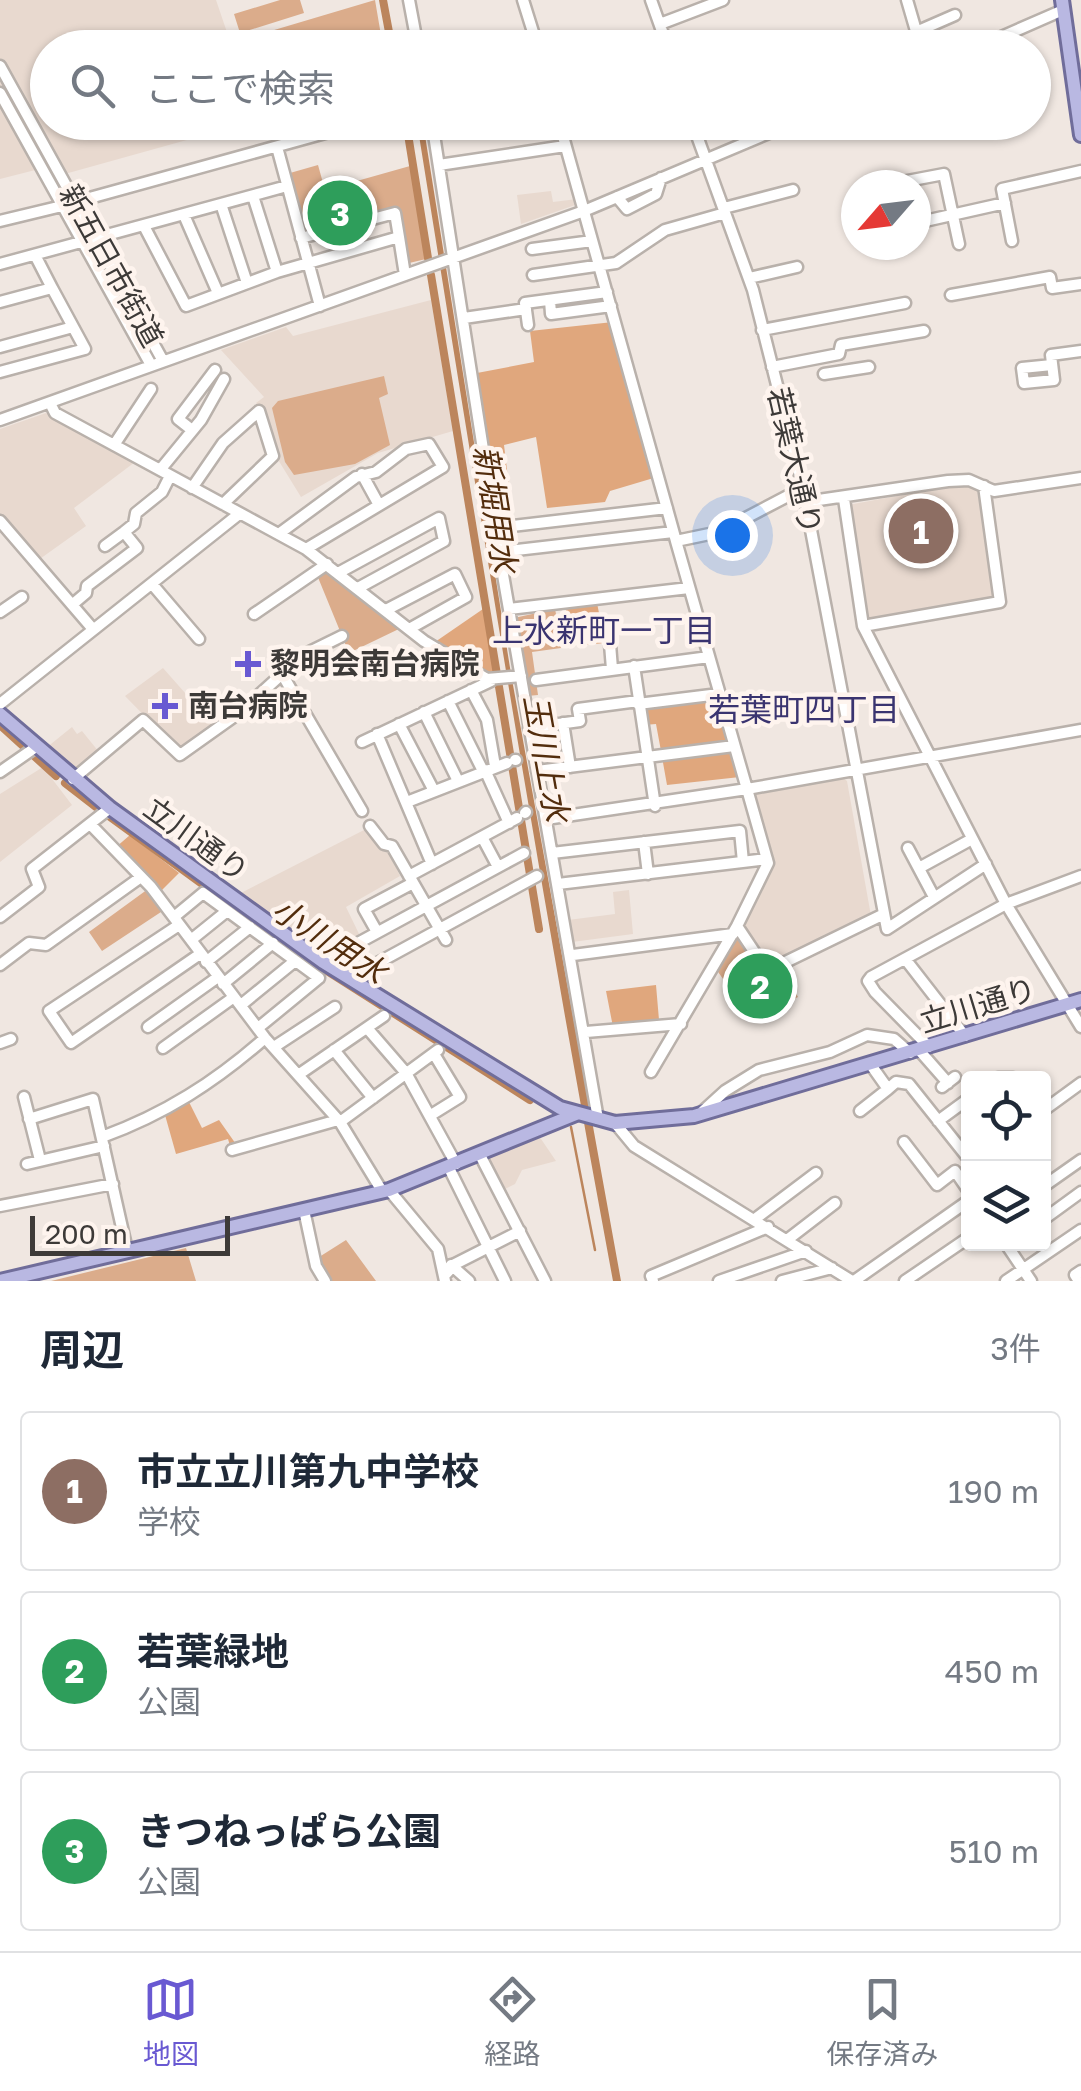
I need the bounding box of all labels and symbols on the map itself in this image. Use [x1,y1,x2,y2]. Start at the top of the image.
north arrow [841,170,931,260]
pin: 3 [308,176,372,250]
street label: 新五日市街道 [52,178,171,353]
street label: 若葉大通り [761,384,829,538]
water label: 新堀用水 [467,443,525,578]
pin: 1 [888,494,954,568]
your location [707,510,758,561]
district label: 上水新町一丁目 [492,611,716,649]
place label: 黎明会南台病院 [270,645,480,681]
marker: 黎明会南台病院 [235,651,261,677]
place label: 南台病院 [188,687,308,723]
district label: 若葉町四丁目 [708,690,900,728]
water label: 玉川上水 [517,691,577,827]
marker: 南台病院 [152,693,178,719]
street label: 立川通り [137,789,256,889]
water label: 小川用水 [266,889,396,993]
pin: 2 [728,948,792,1024]
street label: 立川通り [915,970,1040,1040]
scale bar [30,1211,230,1256]

